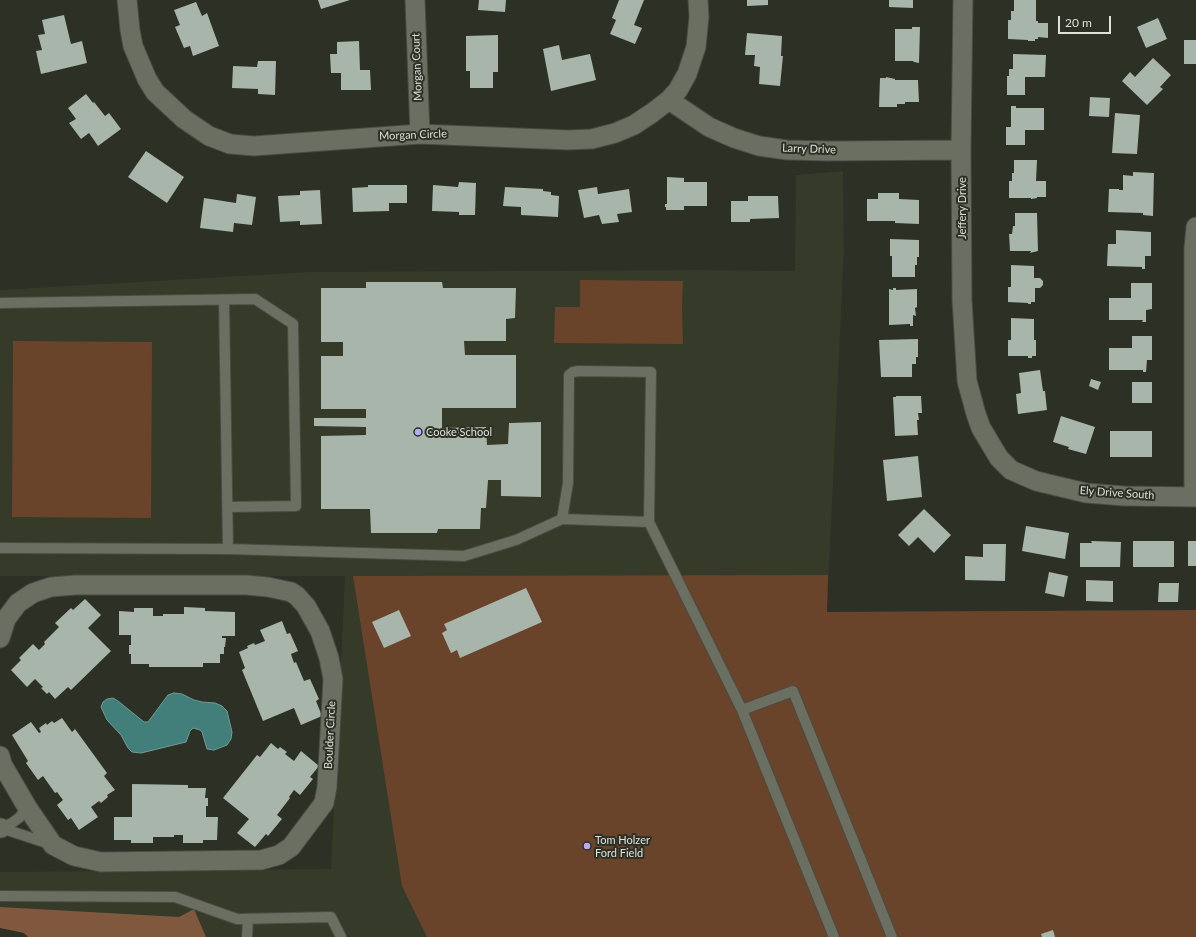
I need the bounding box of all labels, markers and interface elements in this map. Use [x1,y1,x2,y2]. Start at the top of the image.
scale bar [1060,8,1113,34]
text: 20 m [1065,15,1092,30]
street label: Morgan Court [409,33,425,101]
street label: Morgan Circle [379,127,447,143]
street label: Larry Drive [782,141,836,157]
street label: Jeffery Drive [955,177,969,239]
place label: Cooke School [426,425,492,439]
marker: Cooke School [413,427,423,437]
street label: Ely Drive South [1079,484,1155,502]
street label: Boulder Circle [322,701,338,769]
place label: Tom Holzer Ford Field [595,833,650,859]
marker: Tom Holzer Ford Field [582,841,592,851]

